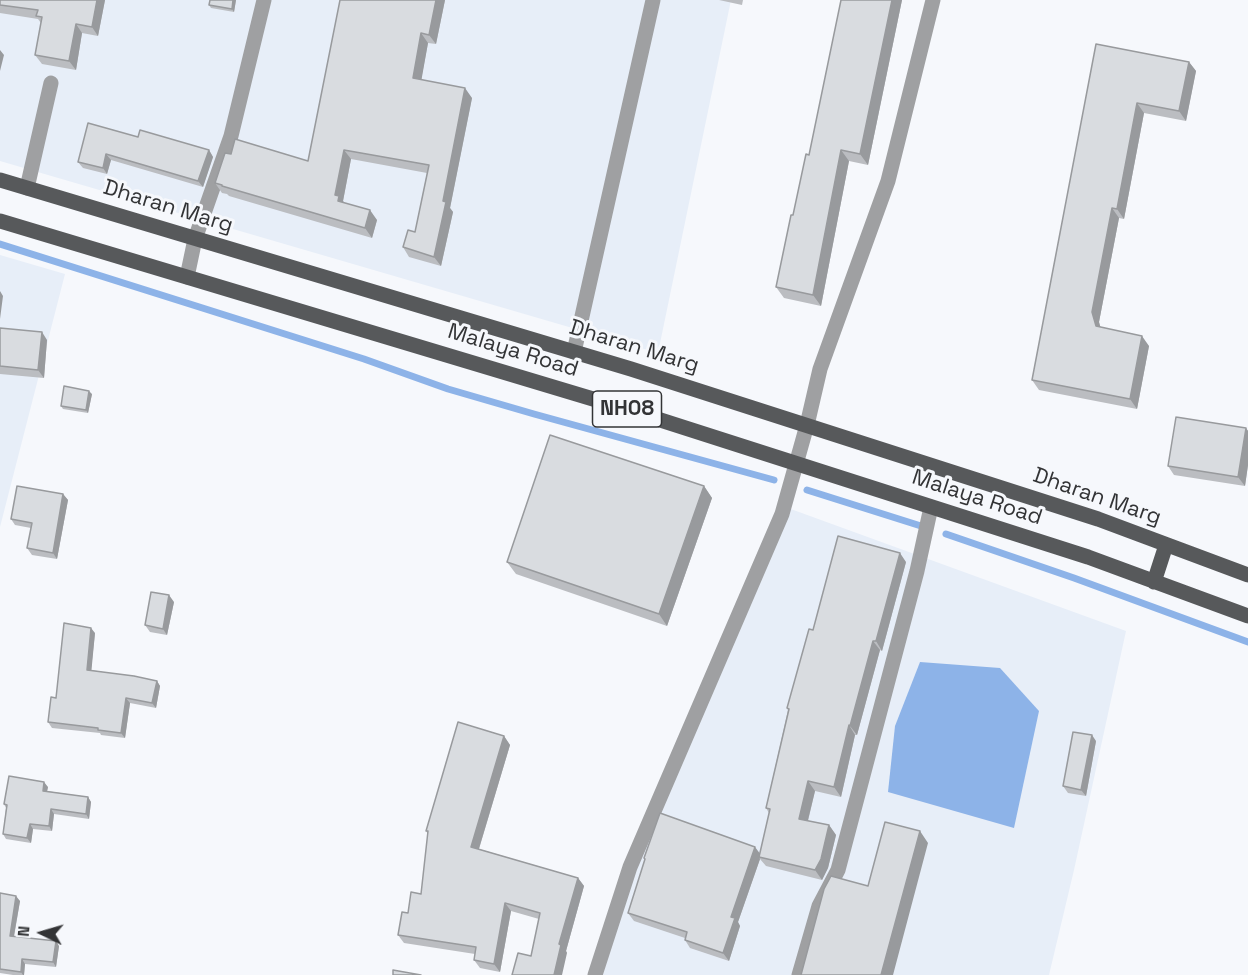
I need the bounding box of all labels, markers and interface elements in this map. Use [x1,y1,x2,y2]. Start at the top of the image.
street label: Dharan Marg [100,175,236,239]
street label: Dharan Marg [566,315,702,379]
street label: Malaya Road [444,319,582,383]
road number: NH08 [592,391,662,427]
street label: Dharan Marg [1029,463,1165,531]
street label: Malaya Road [909,465,1045,531]
north arrow [12,903,72,963]
text: N [13,925,34,938]

